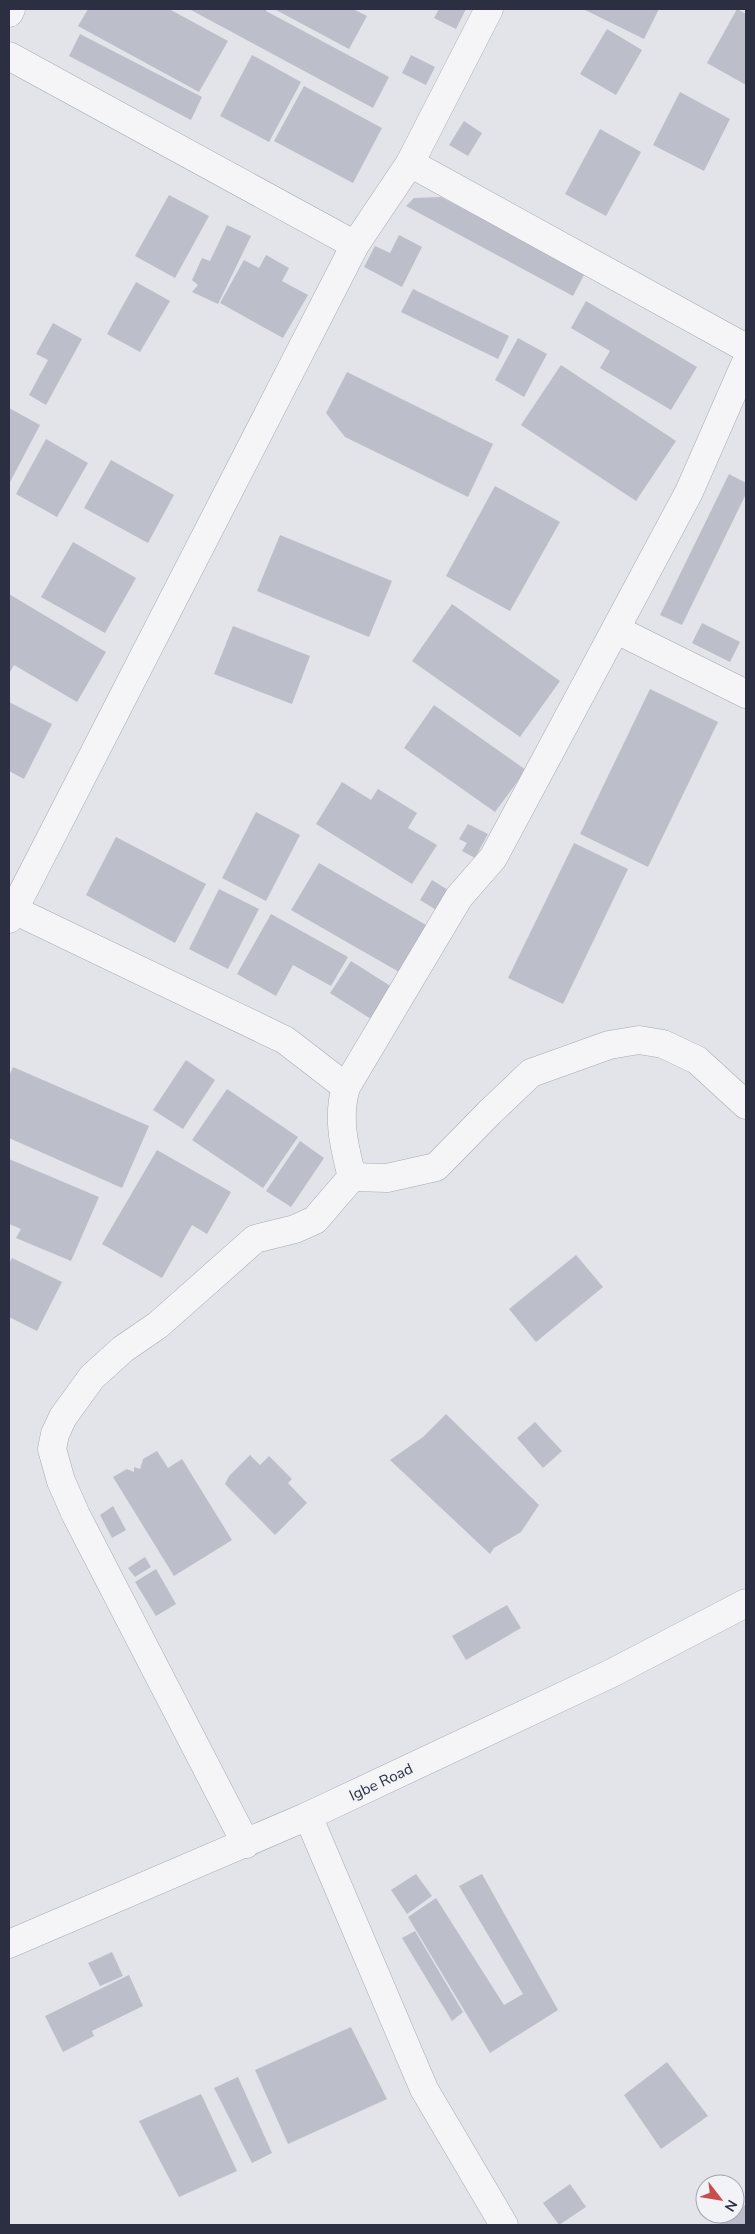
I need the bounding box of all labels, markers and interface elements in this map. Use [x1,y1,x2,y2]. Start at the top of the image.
street label: Igbe Road [346,1759,416,1805]
north arrow [695,2174,745,2224]
text: N [720,2196,742,2215]

